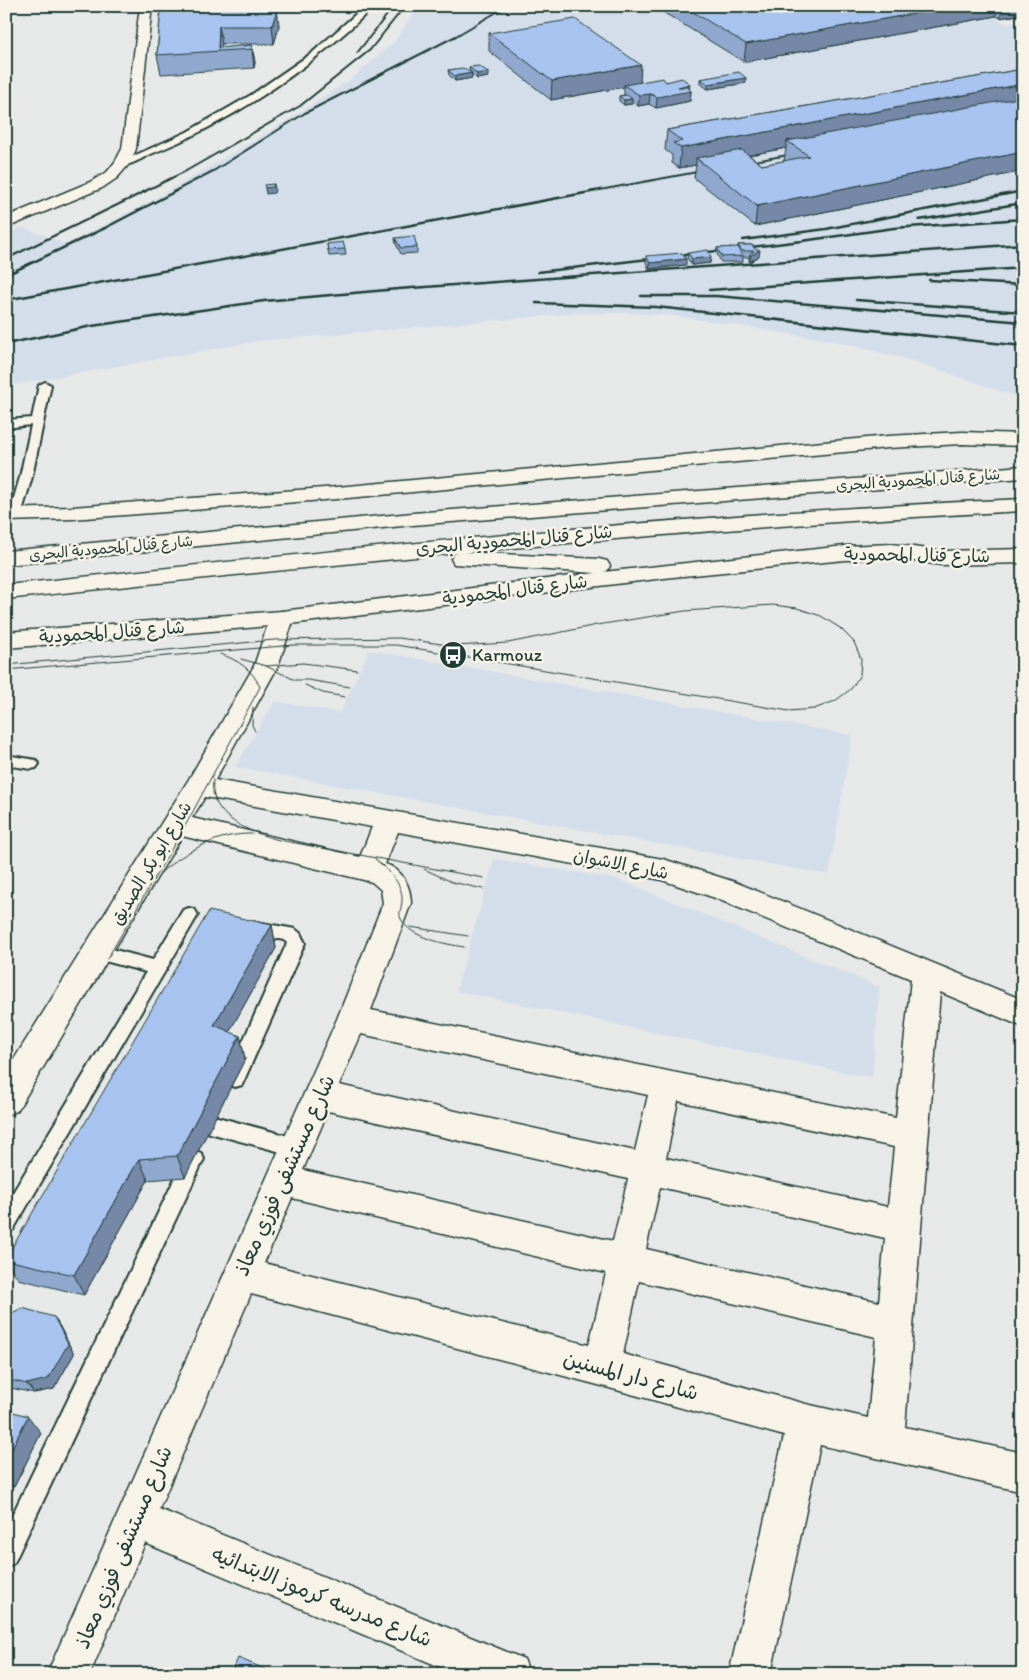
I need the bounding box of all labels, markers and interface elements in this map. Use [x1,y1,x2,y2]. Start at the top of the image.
street label: شارع قنال المحمودية البحرى [835,465,1001,496]
street label: شارع قنال المحمودية البحرى [415,520,613,561]
street label: شارع قنال المحمودية البحرى [28,532,194,565]
street label: شارع قنال المحمودية [844,543,990,568]
street label: شارع قنال المحمودية [441,570,589,611]
street label: شارع قنال المحمودية [38,616,186,649]
bus stop icon: Karmouz [438,640,468,670]
place label: Karmouz [472,644,543,666]
street label: شارع ابو بكر الصديق [105,797,197,929]
street label: شارع الاشوان [571,844,670,885]
street label: شارع مستشفى فوزي معاذ [228,1070,342,1281]
street label: شارع دار المسنين [560,1345,701,1408]
street label: شارع مستشفى فوزي معاذ [69,1442,180,1653]
street label: شارع مدرسه كرموز الابتدائيه [207,1540,436,1654]

